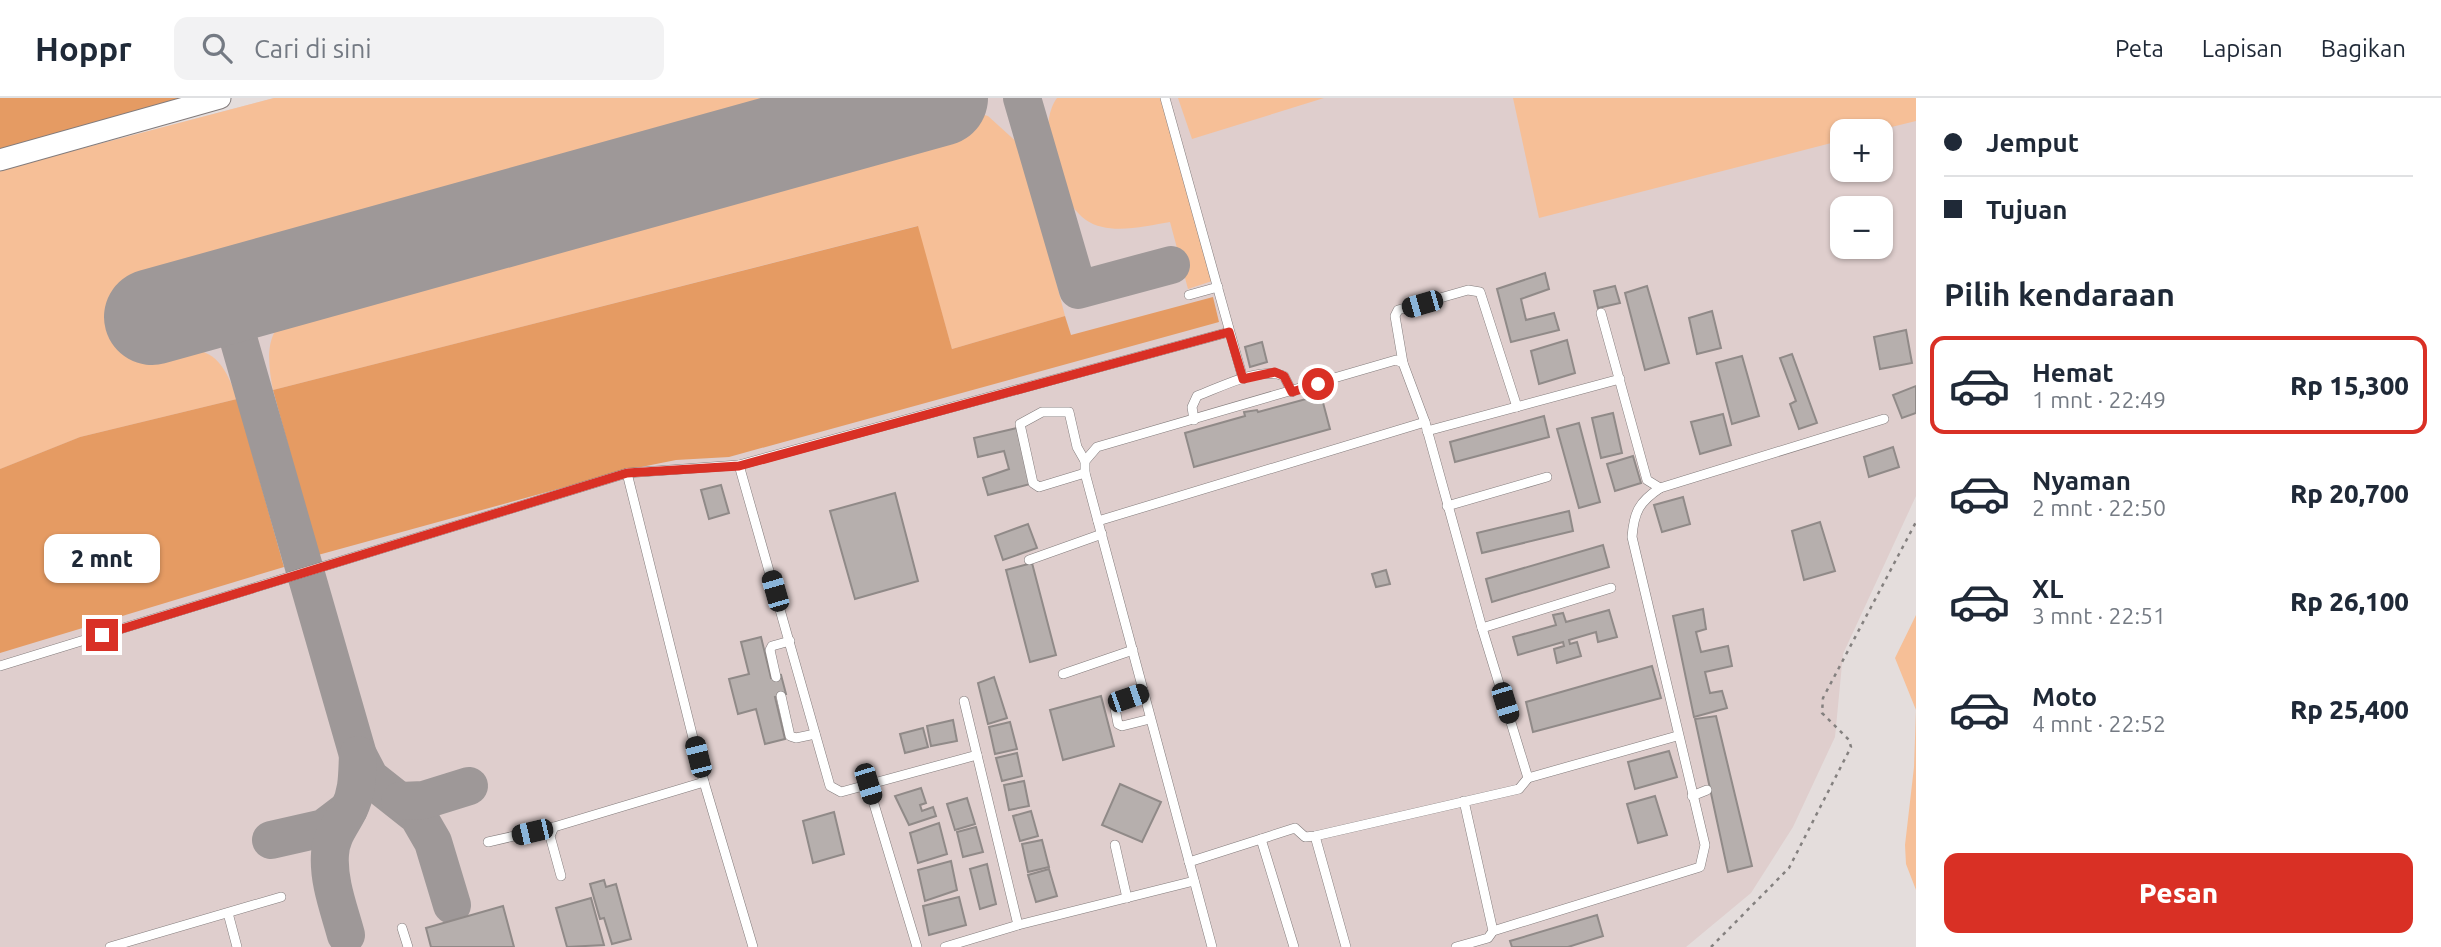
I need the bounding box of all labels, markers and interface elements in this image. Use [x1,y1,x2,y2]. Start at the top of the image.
search box [174,17,664,80]
icon: search [198,29,236,67]
text: Hoppr [35,30,132,67]
text: Cari di sini [254,34,372,63]
text: Peta [2115,35,2164,62]
text: Lapisan [2202,35,2283,62]
text: Bagikan [2321,35,2406,62]
map controls [1830,119,1893,259]
button: + [1830,119,1893,182]
text: Jemput [1986,128,2079,157]
text: Tujuan [1986,195,2067,224]
button: − [1830,196,1893,259]
text: Pilih kendaraan [1944,276,2175,312]
car [1399,288,1446,320]
icon: car [1948,354,2011,417]
text: Hemat [2032,358,2114,387]
route start [1302,368,1334,400]
text: Rp 15,300 [2290,371,2409,400]
text: 1 mnt · 22:49 [2032,387,2166,412]
icon: car [1948,462,2011,525]
text: Nyaman [2032,466,2131,495]
text: Rp 20,700 [2290,479,2409,508]
text: 2 mnt · 22:50 [2032,495,2166,520]
callout: 2 mnt [44,533,160,582]
text: 2 mnt [71,546,133,571]
car [760,568,791,614]
icon: car [1948,570,2011,633]
text: XL [2032,574,2063,603]
text: Rp 26,100 [2290,587,2409,616]
text: 3 mnt · 22:51 [2032,603,2166,628]
route end [86,619,118,651]
icon: car [1948,678,2011,741]
car [1489,680,1522,726]
car [1105,681,1152,715]
text: Moto [2032,682,2097,711]
text: Rp 25,400 [2290,695,2409,724]
text: 4 mnt · 22:52 [2032,711,2166,736]
car [683,734,714,780]
car [852,761,885,807]
car [510,817,555,847]
button: Pesan [1944,853,2413,933]

